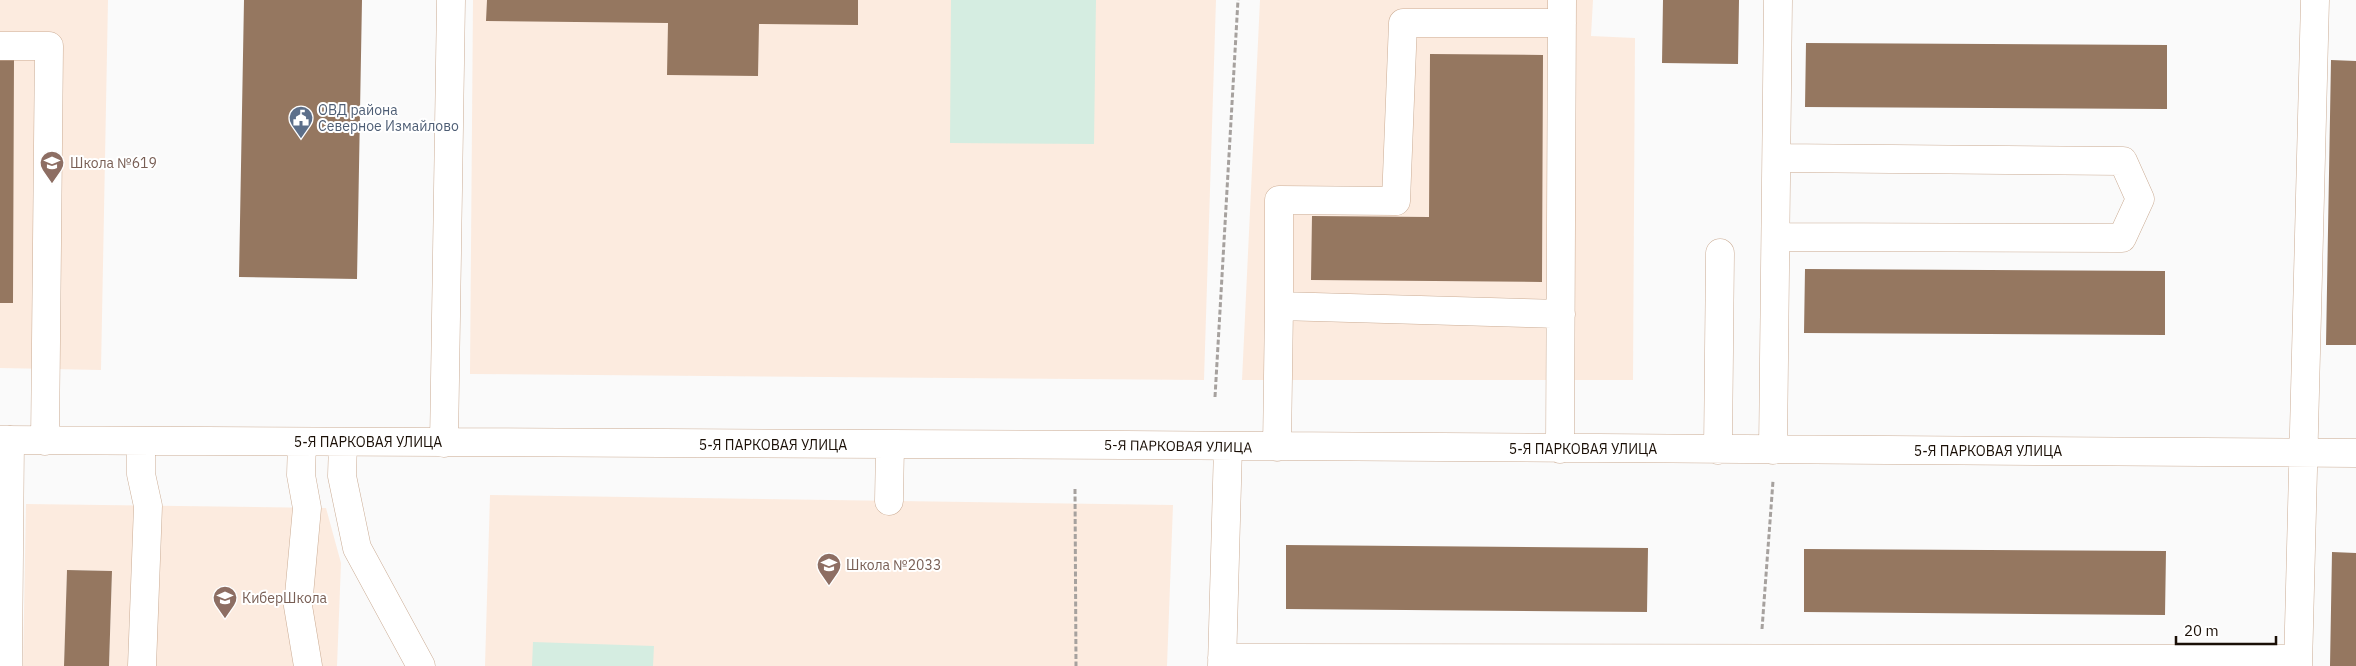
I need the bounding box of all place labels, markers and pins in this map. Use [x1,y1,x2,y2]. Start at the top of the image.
place label: ОВД района Северное Измайлово [318,101,459,135]
public building icon: ОВД района Северное Измайлово [288,105,314,139]
school or university icon: Школа №619 [39,150,65,184]
place label: Школа №619 [70,154,157,172]
school or university icon: Школа №2033 [816,552,842,586]
place label: Школа №2033 [846,556,941,574]
school or university icon: КиберШкола [212,585,238,619]
place label: КиберШкола [242,589,328,607]

